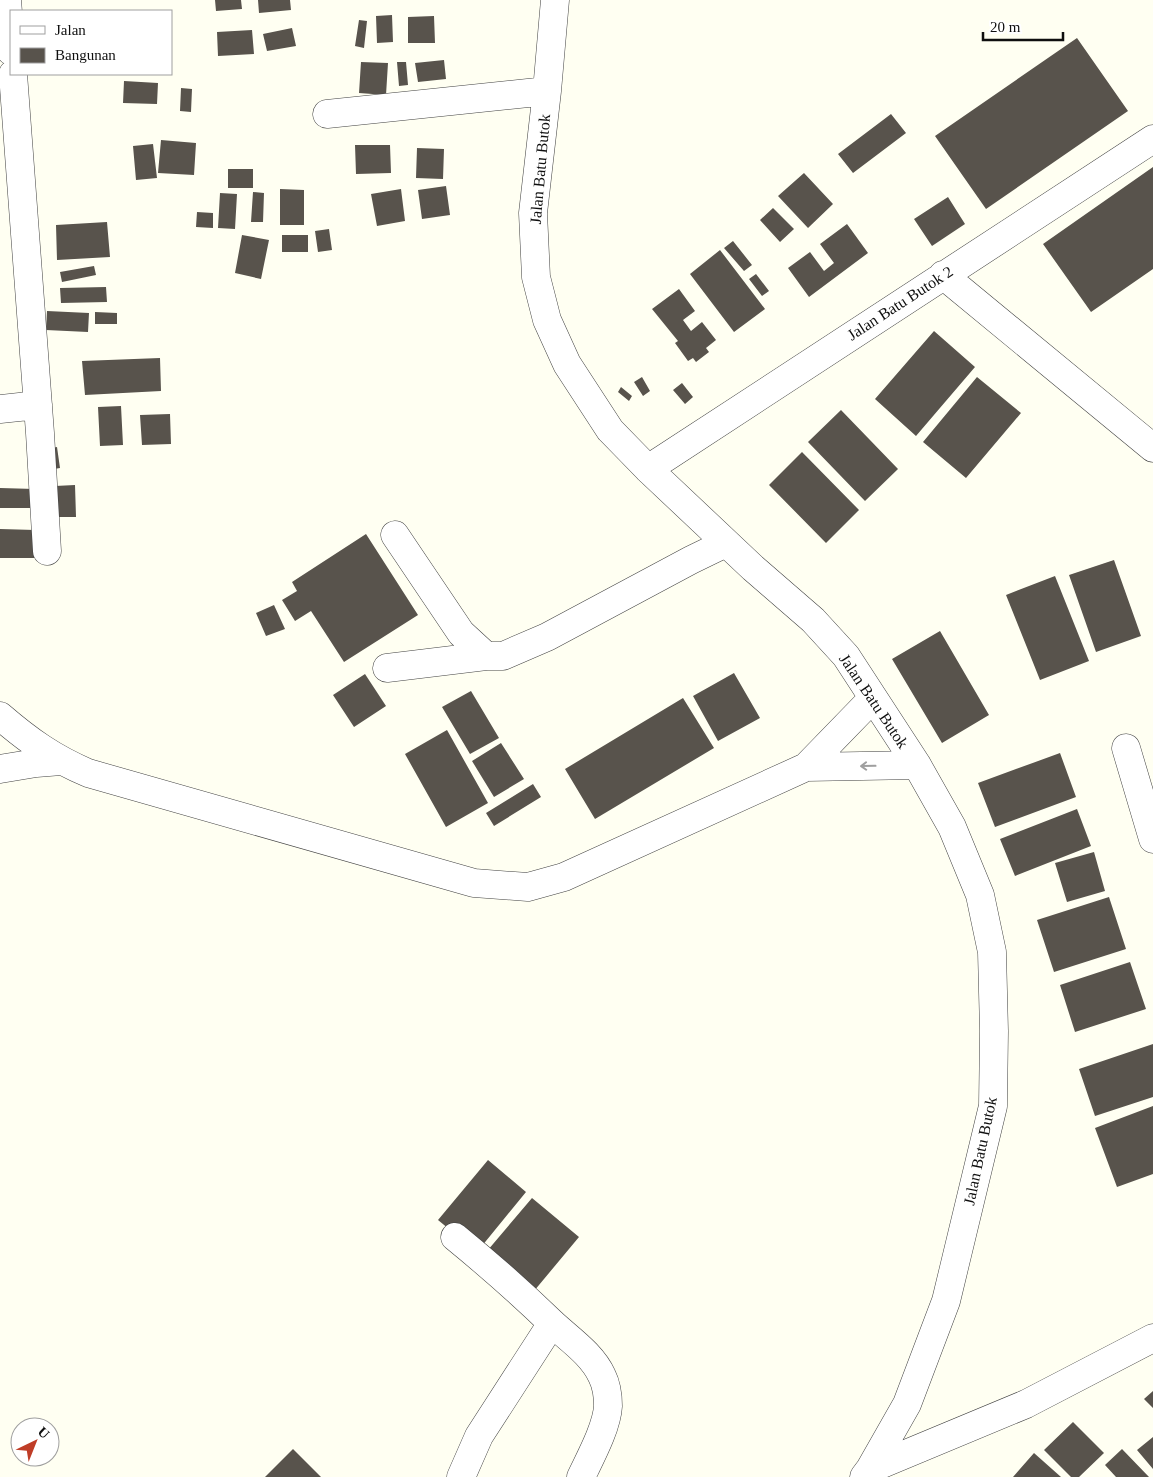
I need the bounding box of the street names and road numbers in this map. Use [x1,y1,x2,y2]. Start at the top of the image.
street label: Jalan Batu Butok [527,113,553,225]
street label: Jalan Batu Butok 2 [844,263,956,343]
street label: Jalan Batu Butok [836,651,912,751]
street label: Jalan Batu Butok [960,1095,1000,1207]

